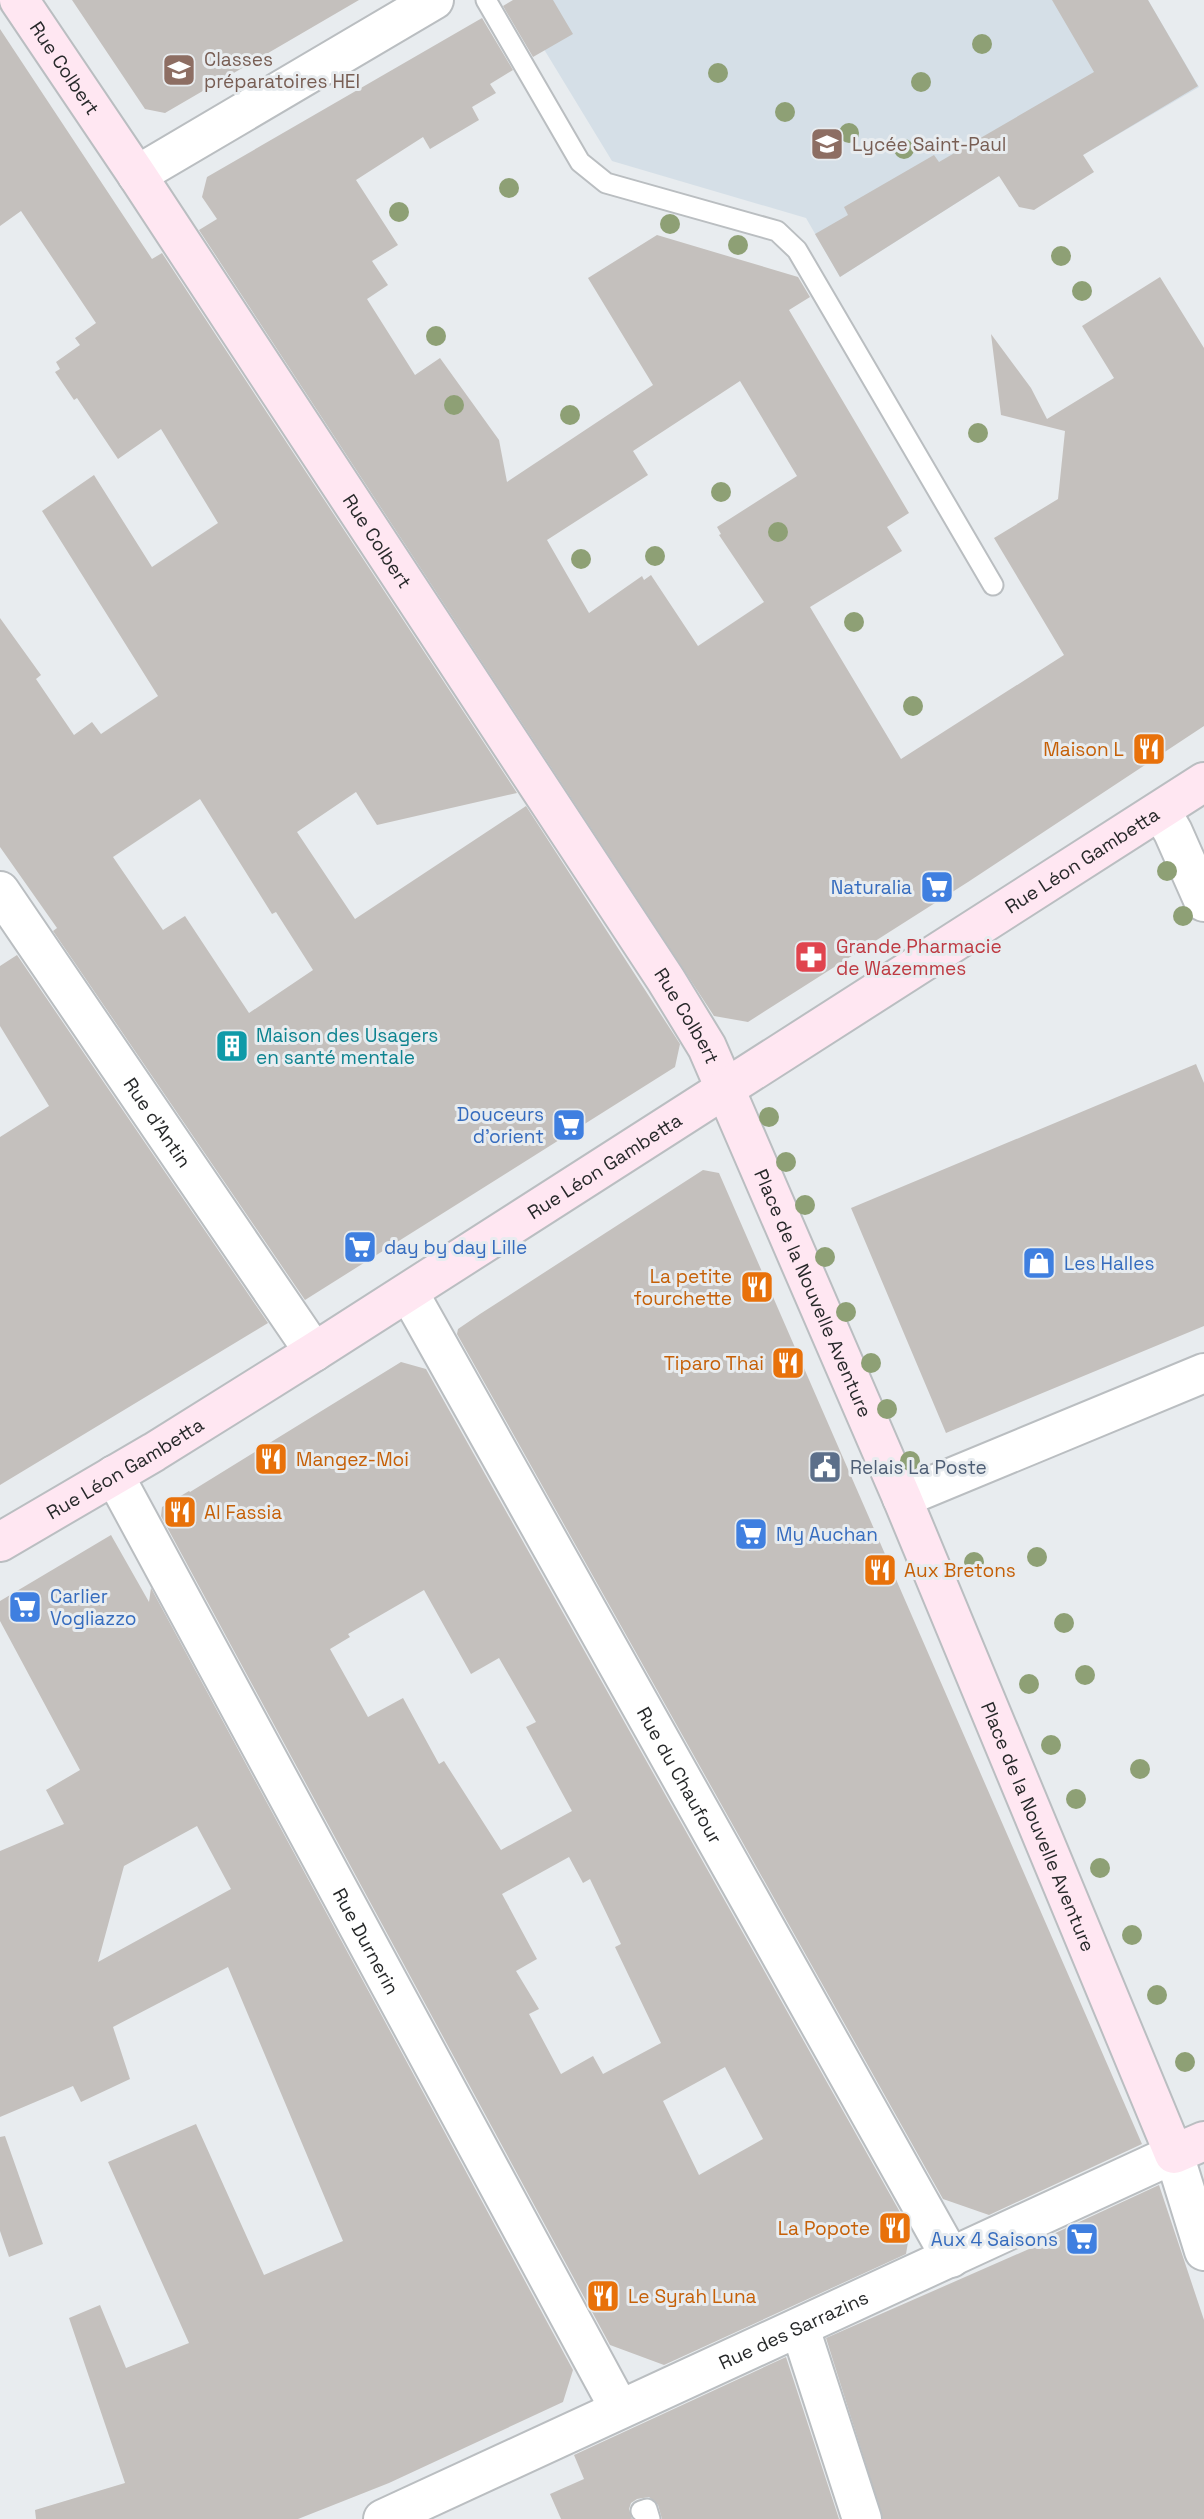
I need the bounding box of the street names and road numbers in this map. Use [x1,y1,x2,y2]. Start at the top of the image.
street label: Rue Colbert [24,16,105,120]
street label: Rue Colbert [337,489,418,593]
street label: Rue Léon Gambetta [1000,801,1164,919]
street label: Rue Colbert [649,963,725,1068]
street label: Rue d'Antin [118,1073,197,1172]
street label: Rue Léon Gambetta [522,1107,687,1225]
street label: Place de la Nouvelle Aventure [749,1165,878,1421]
street label: Rue Léon Gambetta [42,1412,208,1525]
street label: Place de la Nouvelle Aventure [975,1698,1101,1955]
street label: Rue du Chaufour [631,1702,728,1848]
street label: Rue Durnerin [327,1883,405,1999]
street label: Rue des Sarrazins [715,2284,872,2375]

